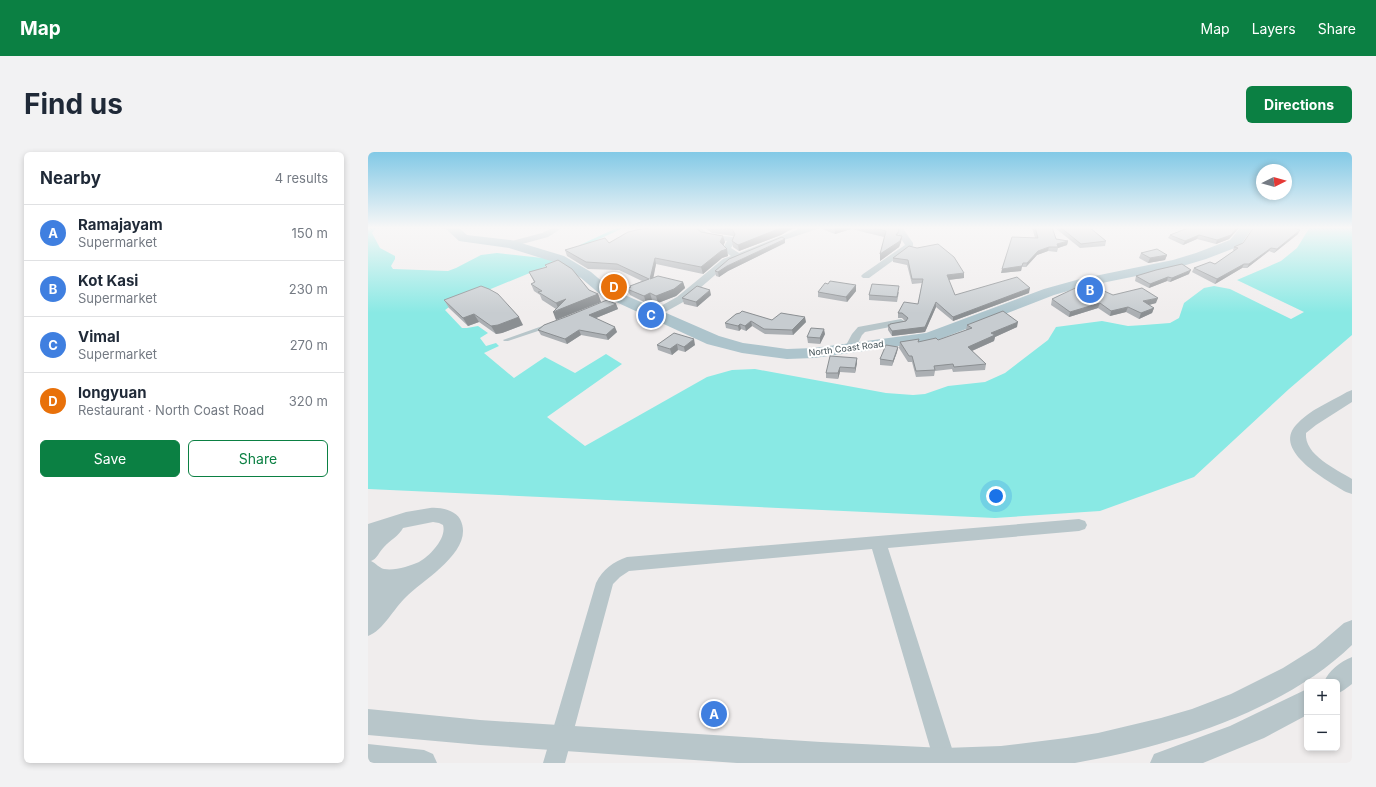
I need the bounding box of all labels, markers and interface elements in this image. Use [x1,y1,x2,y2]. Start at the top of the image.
text: Map [20,17,61,40]
text: Map [1201,20,1230,37]
text: Layers [1252,20,1296,37]
text: Share [1318,20,1356,37]
button: Directions [1246,86,1352,123]
text: Find us [24,87,123,121]
north arrow [1256,164,1292,200]
text: Nearby [40,168,101,188]
text: 4 results [275,170,328,186]
text: Ramajayam [78,215,163,234]
text: A [48,225,58,241]
text: 150 m [292,225,328,241]
text: Supermarket [78,234,157,250]
text: Kot Kasi [78,271,138,290]
pin: D [601,272,627,302]
pin: B [1077,275,1103,305]
text: B [49,281,57,297]
text: 230 m [289,281,328,297]
text: Supermarket [78,290,157,306]
pin: C [638,300,664,330]
text: Vimal [78,327,120,346]
text: C [48,337,58,353]
text: 270 m [290,337,328,353]
street label: North Coast Road [808,338,884,358]
text: Supermarket [78,346,157,362]
text: longyuan [78,383,147,402]
text: D [48,393,58,409]
text: 320 m [289,393,328,409]
text: Restaurant · North Coast Road [78,402,264,418]
button: Save [40,440,180,477]
button: Share [188,440,328,477]
your location [986,486,1006,506]
map controls [1304,679,1340,751]
button: + [1304,679,1340,715]
pin: A [701,699,727,729]
button: − [1304,715,1340,751]

